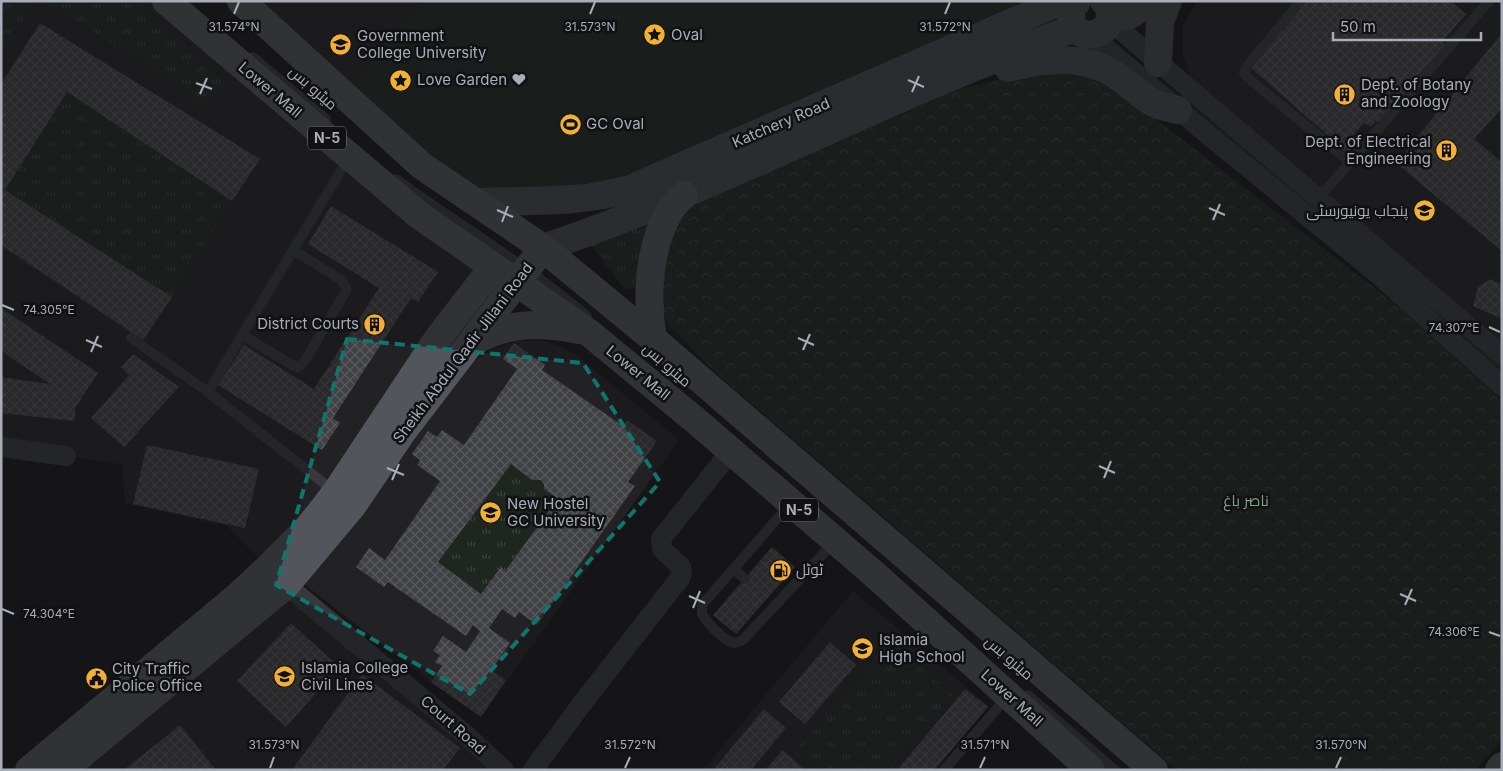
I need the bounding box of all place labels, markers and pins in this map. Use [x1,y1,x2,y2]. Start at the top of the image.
place icon: Oval [643,23,667,47]
place label: Oval [671,25,703,44]
place label: Government College University [357,26,487,62]
school or university icon: Government College University [329,33,353,57]
place icon: Love Garden ❤ [389,68,413,92]
place label: Love Garden ❤ [417,70,527,89]
place label: Dept. of Botany and Zoology [1361,75,1472,111]
building icon: Dept. of Botany and Zoology [1333,82,1357,106]
sports icon: GC Oval [558,112,582,136]
place label: GC Oval [586,114,644,133]
place label: Dept. of Electrical Engineering [1305,132,1431,168]
building icon: Dept. of Electrical Engineering [1435,139,1459,163]
school or university icon: پنجاب یونیورسٹی [1412,199,1436,223]
place label: پنجاب یونیورسٹی [1306,201,1408,221]
building icon: District Courts [363,312,387,336]
place label: District Courts [257,314,359,333]
place label: New Hostel GC University [507,494,605,530]
school or university icon: New Hostel GC University [479,501,503,525]
fuel station icon: ٹوٹل [768,558,792,582]
place label: ٹوٹل [796,560,823,580]
place label: Islamia High School [879,630,965,666]
school or university icon: Islamia High School [851,637,875,661]
place label: Islamia College Civil Lines [301,658,408,694]
place label: City Traffic Police Office [112,659,202,695]
school or university icon: Islamia College Civil Lines [273,665,297,689]
public building icon: City Traffic Police Office [84,666,108,690]

